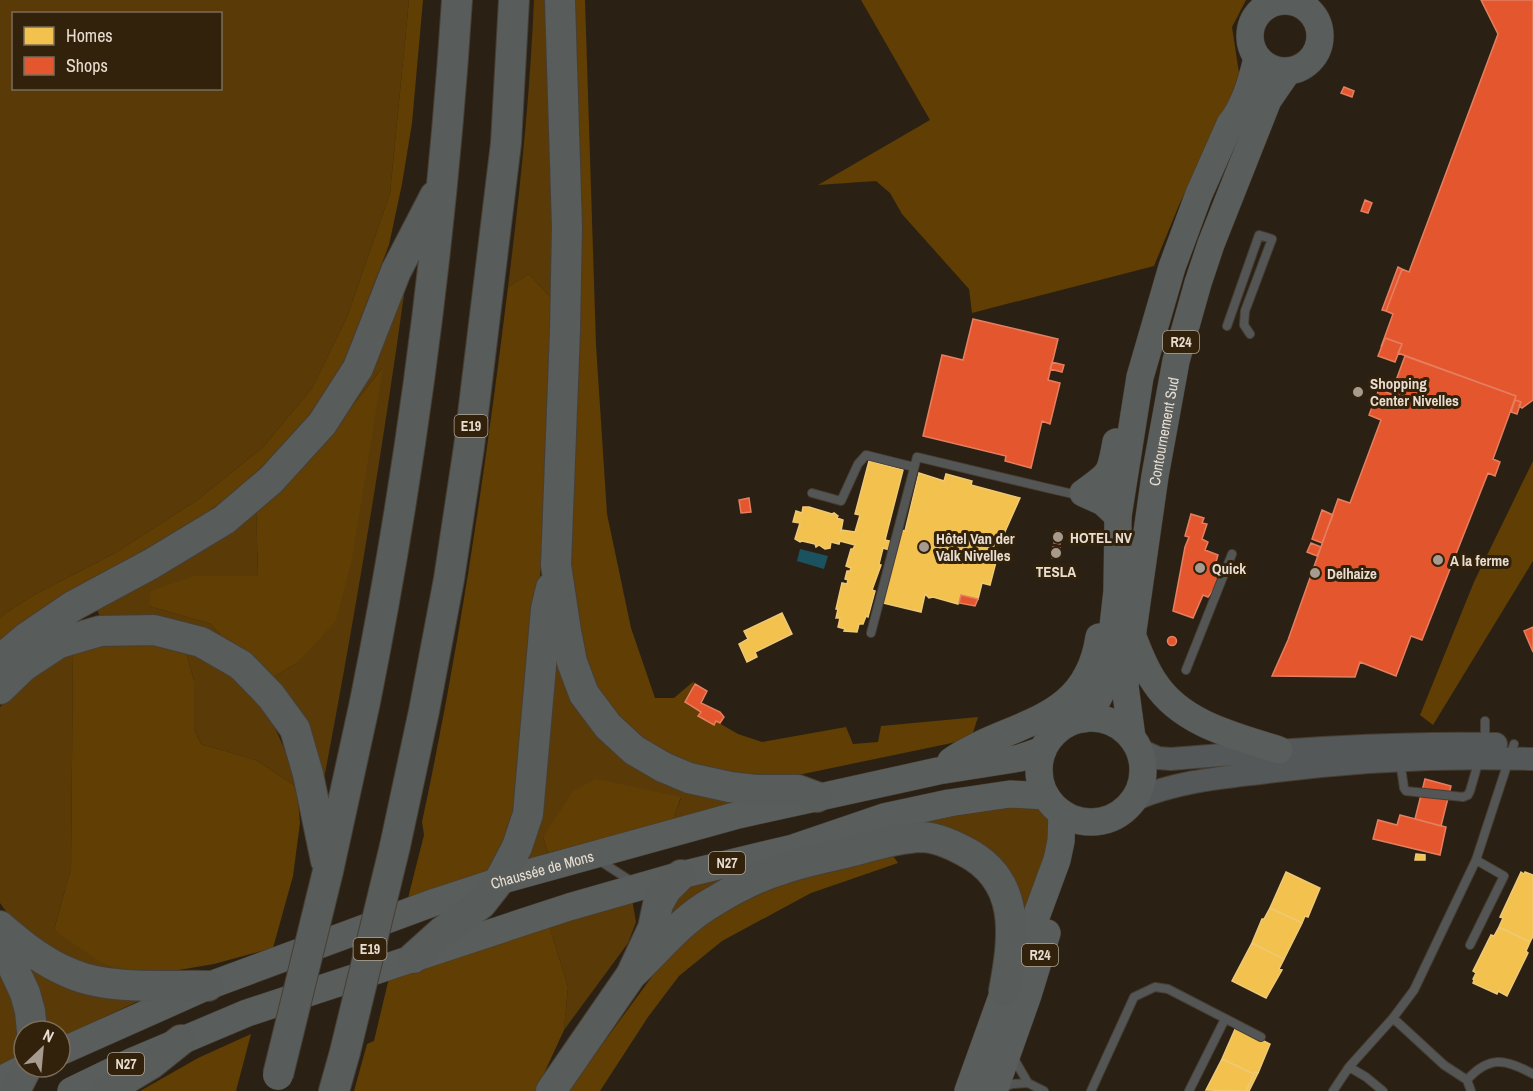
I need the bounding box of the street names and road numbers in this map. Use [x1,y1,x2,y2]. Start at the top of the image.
road number: R24 [1163,331,1199,353]
street label: Contournement Sud [1143,375,1183,487]
road number: E19 [454,415,488,437]
street label: Chaussée de Mons [488,845,596,894]
road number: N27 [709,852,745,874]
road number: E19 [354,938,386,960]
road number: R24 [1022,944,1058,966]
road number: N27 [108,1053,144,1075]

